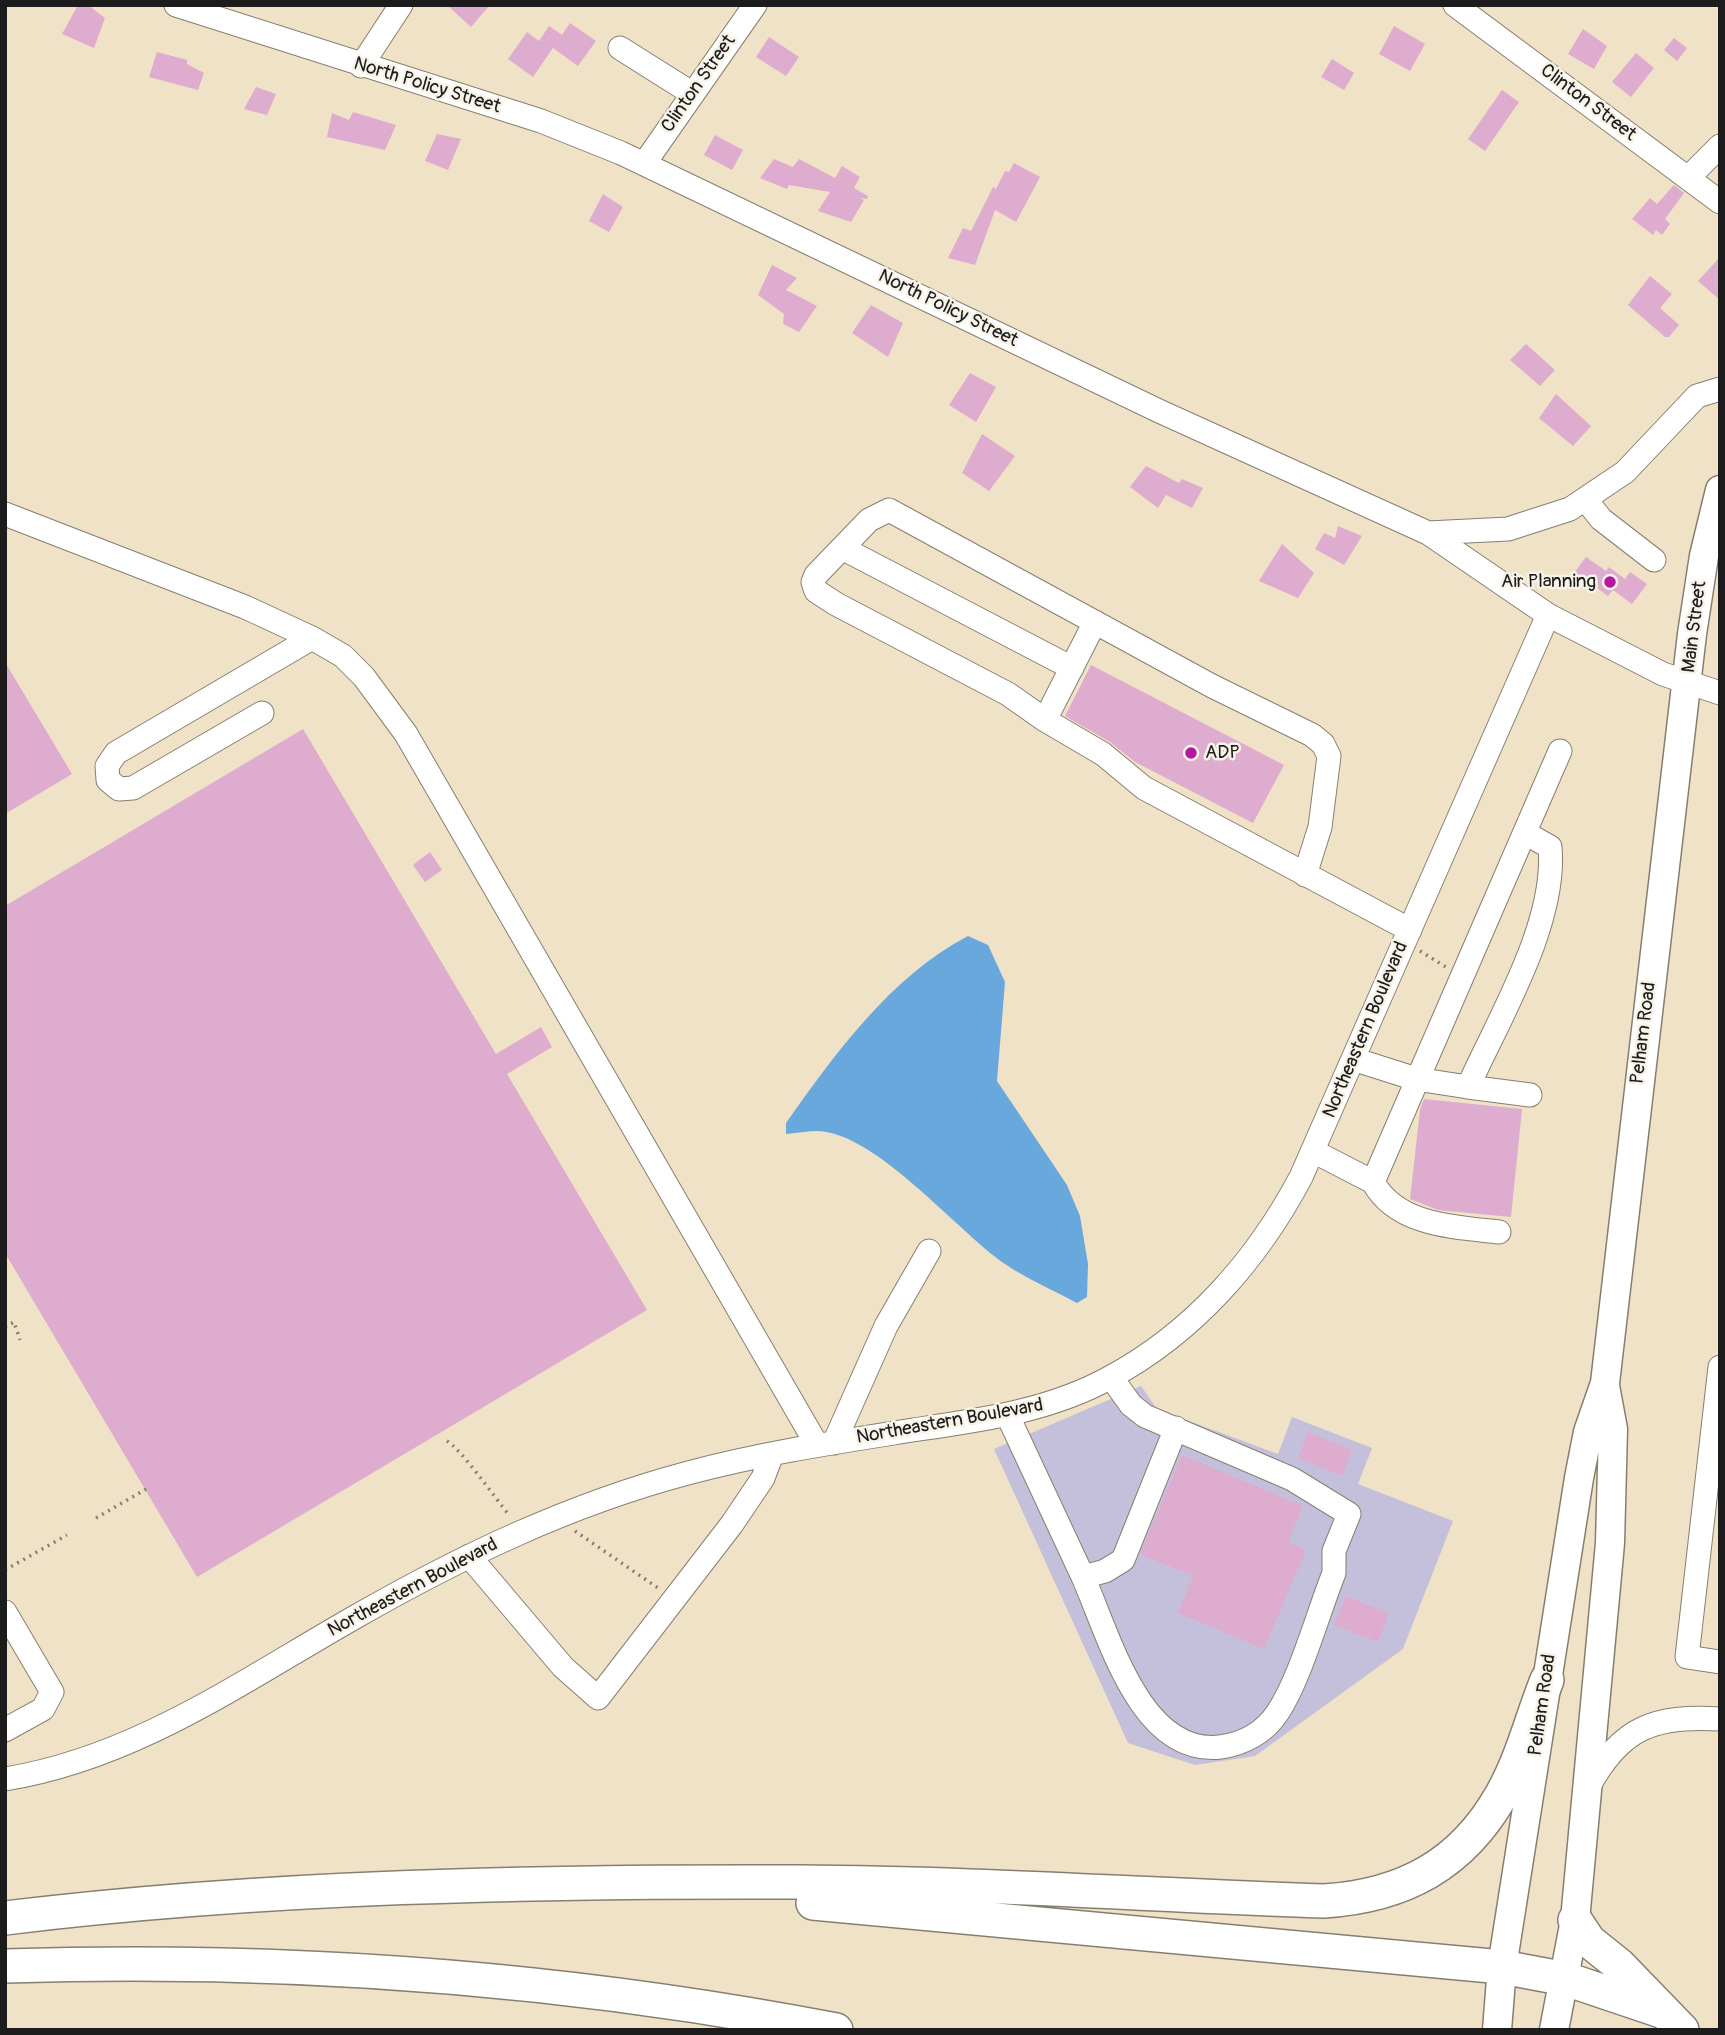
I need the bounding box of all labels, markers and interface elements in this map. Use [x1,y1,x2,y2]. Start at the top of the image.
street label: Clinton Street [657,31,741,137]
street label: North Policy Street [351,53,503,119]
street label: Clinton Street [1536,60,1640,146]
street label: North Policy Street [874,265,1022,353]
place label: Air Planning [1501,571,1596,593]
marker: Air Planning [1602,574,1618,590]
street label: Main Street [1678,580,1712,674]
place label: ADP [1205,742,1240,764]
marker: ADP [1183,745,1199,761]
street label: Northeastern Boulevard [1319,938,1413,1122]
street label: Pelham Road [1626,981,1662,1085]
street label: Northeastern Boulevard [855,1394,1045,1450]
street label: Northeastern Boulevard [324,1534,502,1642]
street label: Pelham Road [1525,1653,1561,1757]

